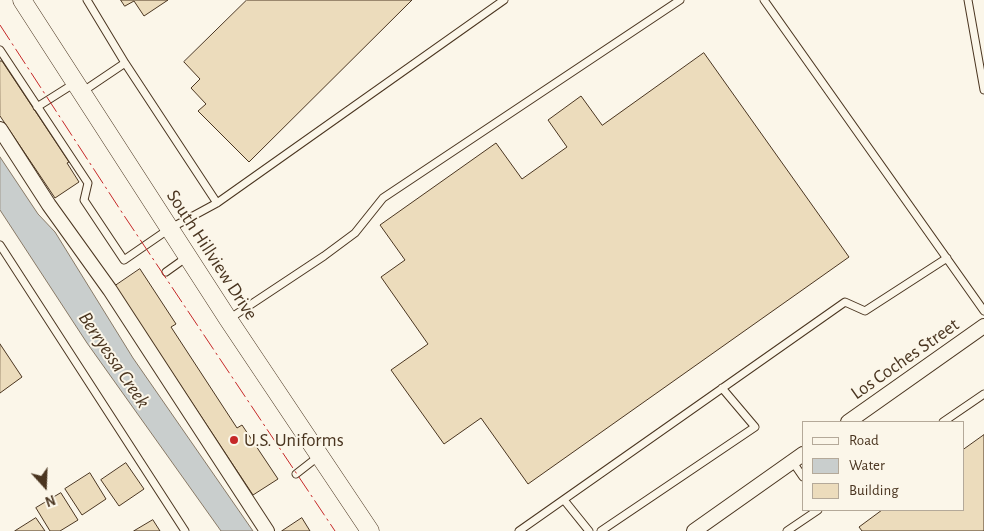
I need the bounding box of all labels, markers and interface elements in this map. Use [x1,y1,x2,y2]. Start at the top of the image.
street label: South Hillview Drive [161,186,263,324]
water label: Berryessa Creek [73,307,155,413]
street label: Los Coches Street [847,313,963,405]
legend [802,421,964,511]
place label: U.S. Uniforms [244,429,344,451]
text: Road [849,433,879,448]
marker: U.S. Uniforms [228,434,240,446]
text: Water [849,458,885,473]
north arrow [20,461,70,511]
text: Building [849,483,899,498]
text: N [43,492,57,508]

